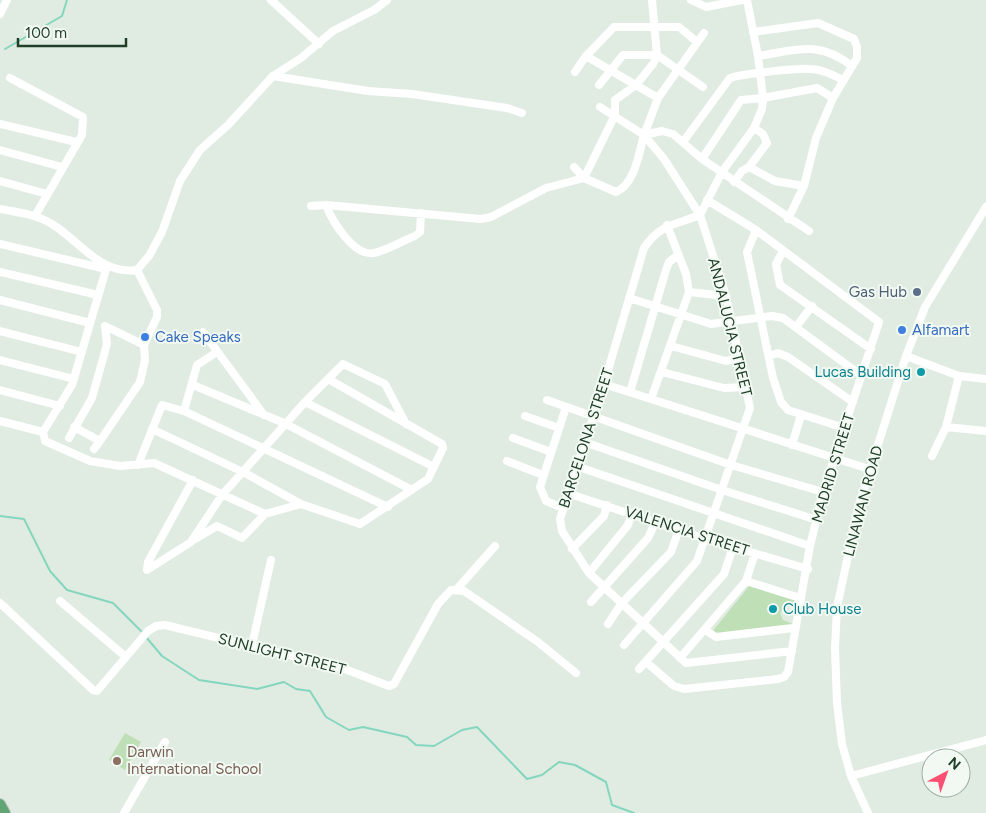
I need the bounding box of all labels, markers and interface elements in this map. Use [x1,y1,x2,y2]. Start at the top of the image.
scale bar [18,15,125,47]
text: 100 m [25,24,67,42]
street label: ANDALUCIA STREET [704,256,756,399]
place label: Gas Hub [849,283,907,301]
marker: Gas Hub [911,286,923,298]
place label: Alfamart [912,321,970,339]
marker: Alfamart [896,324,908,336]
place label: Cake Speaks [155,328,241,346]
marker: Cake Speaks [139,331,151,343]
place label: Lucas Building [815,363,911,381]
street label: BARCELONA STREET [555,365,617,510]
marker: Lucas Building [915,366,927,378]
street label: MADRID STREET [808,410,858,525]
street label: LINAWAN ROAD [840,444,886,558]
street label: VALENCIA STREET [622,502,752,560]
place label: Club House [783,600,862,618]
marker: Club House [767,603,779,615]
street label: SUNLIGHT STREET [216,629,348,679]
place label: Darwin International School [127,743,262,778]
north arrow [921,748,971,798]
text: N [945,754,964,774]
marker: Darwin International School [111,755,123,767]

